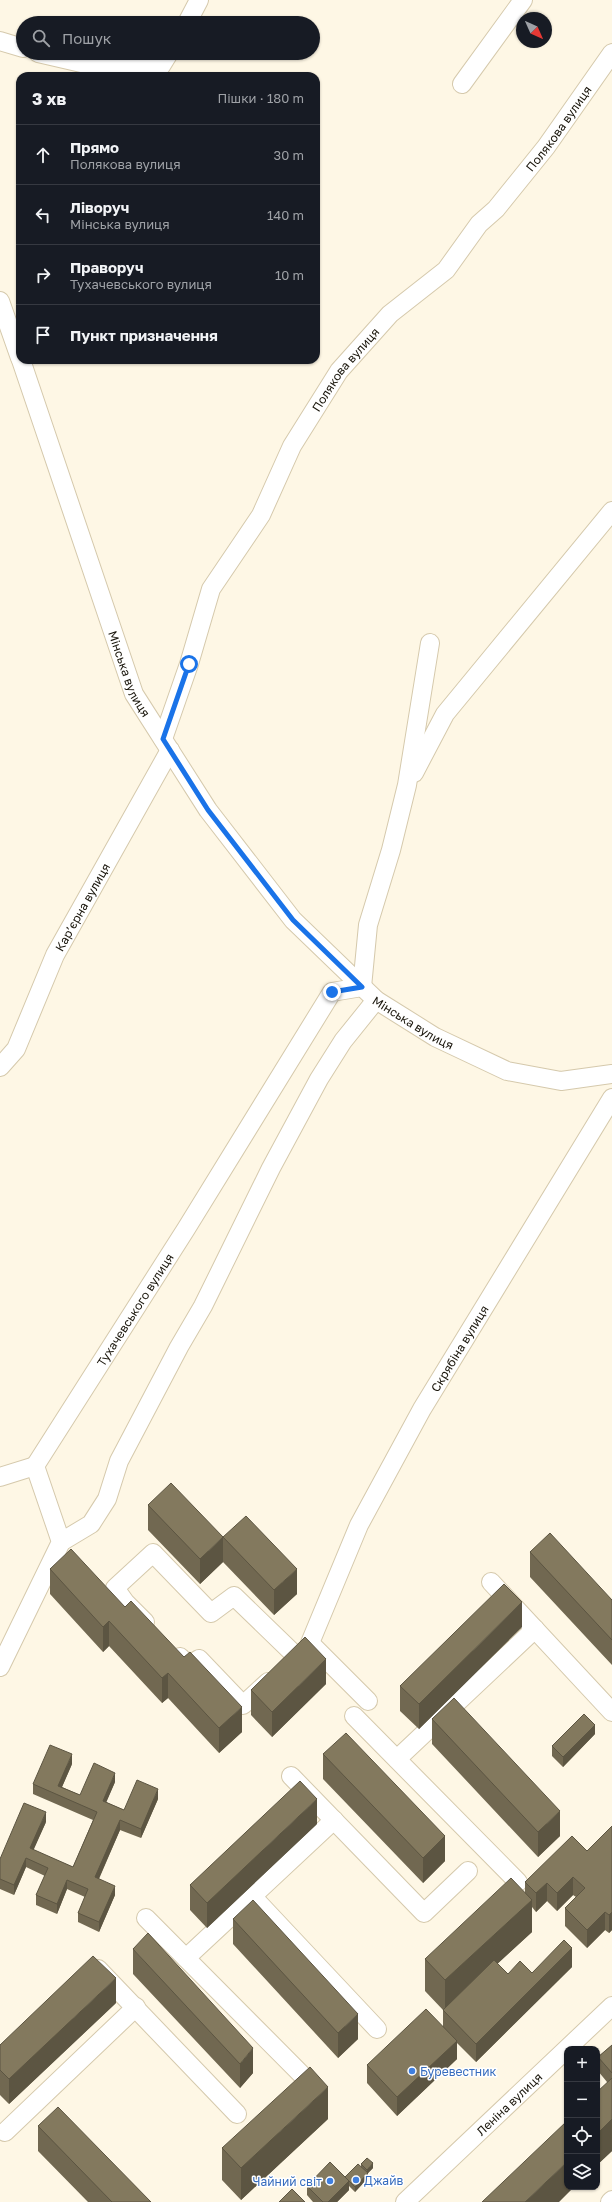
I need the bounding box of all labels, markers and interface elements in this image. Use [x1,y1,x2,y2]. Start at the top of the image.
north arrow [516,12,552,48]
search box [16,16,320,60]
icon: search [30,27,52,49]
text: Пошук [62,29,111,47]
street label: Полякова вулиця [522,83,594,174]
text: 3 хв [32,88,66,109]
text: Пішки · 180 m [217,90,304,106]
text: Прямо [70,138,119,156]
icon: ahead [32,144,54,166]
text: 30 m [274,147,304,163]
text: Полякова вулиця [70,156,181,172]
text: Ліворуч [70,198,129,216]
icon: left [32,204,54,226]
text: 140 m [267,207,304,223]
text: Мінська вулиця [70,216,170,232]
text: Праворуч [70,258,144,276]
icon: right [32,264,54,286]
text: 10 m [275,267,304,283]
text: Тухачевського вулиця [70,276,212,292]
icon: arrive [32,324,54,346]
street label: Полякова вулиця [308,324,382,414]
text: Пункт призначення [70,326,218,344]
street label: Мінська вулиця [106,628,154,719]
route start [180,655,198,673]
street label: Кар’єрна вулиця [51,860,113,954]
route end [323,983,341,1001]
street label: Мінська вулиця [370,992,456,1052]
street label: Тухачевського вулиця [93,1250,176,1369]
street label: Скрябіна вулиця [427,1302,491,1394]
map controls [564,2046,600,2190]
button: + [564,2046,600,2082]
place label: Буревестник [420,2064,496,2079]
marker: Буревестник [407,2066,417,2076]
street label: Леніна вулиця [473,2069,545,2138]
button: − [564,2082,600,2118]
button: locate [564,2118,600,2154]
button: layers [564,2154,600,2190]
place label: Джайв [364,2173,403,2188]
place label: Чайний світ [252,2174,322,2189]
marker: Джайв [351,2175,361,2185]
marker: Чайний світ [325,2176,335,2186]

